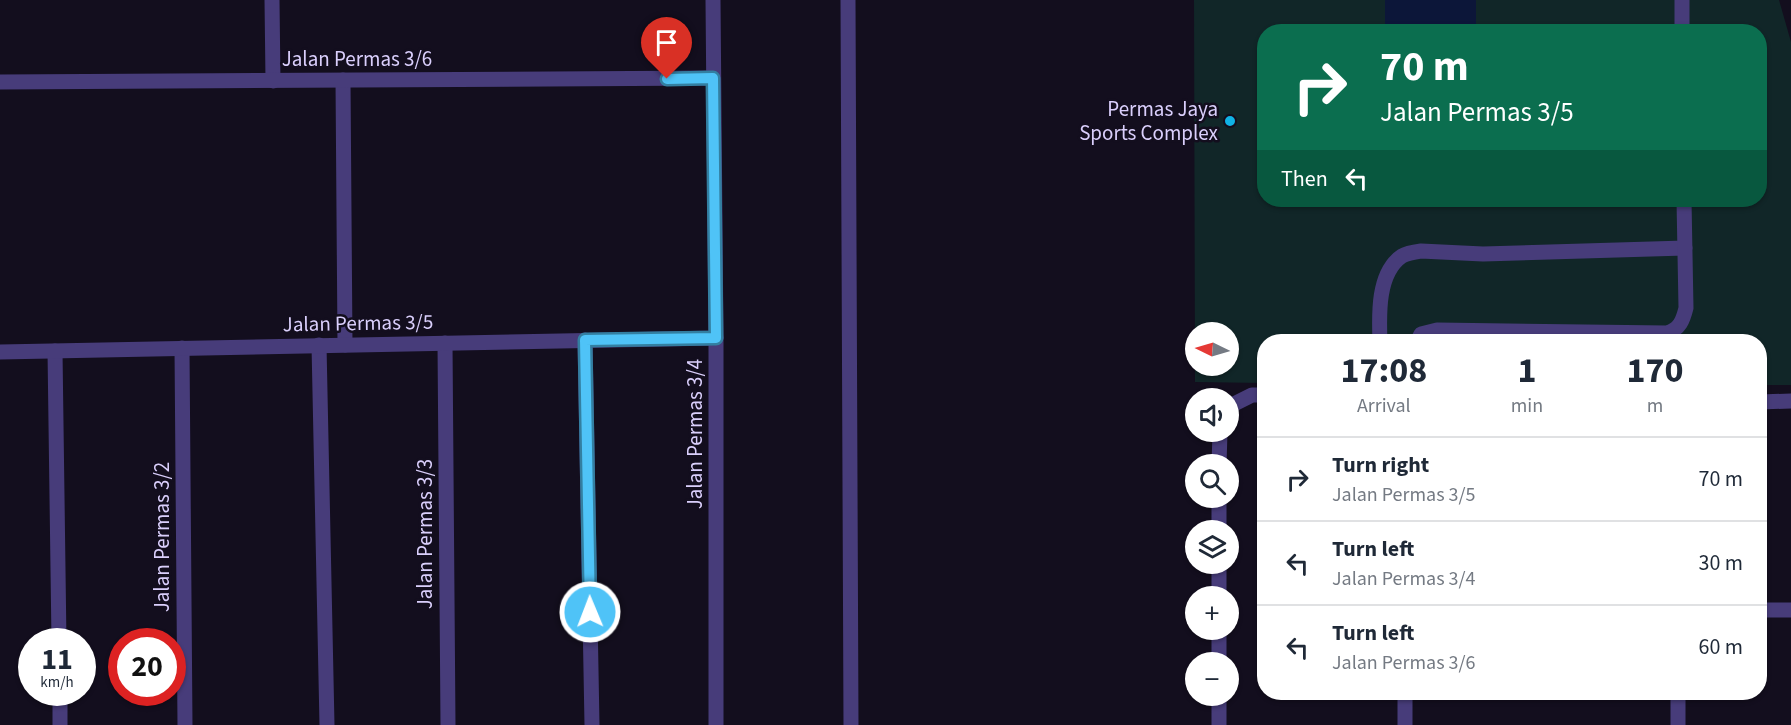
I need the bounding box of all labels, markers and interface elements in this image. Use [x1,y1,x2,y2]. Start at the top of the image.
pin [641,17,692,79]
icon: arrive [650,26,683,59]
text: 70 m [1380,37,1469,97]
street label: Jalan Permas 3/6 [282,44,432,74]
icon: right [1281,48,1359,126]
text: Jalan Permas 3/5 [1380,93,1574,132]
place label: Permas Jaya Sports Complex [1079,94,1219,148]
marker: Permas Jaya Sports Complex [1223,114,1237,128]
icon: left [1340,162,1373,195]
text: Then [1281,163,1328,195]
street label: Jalan Permas 3/5 [282,307,434,339]
north arrow [1185,322,1239,376]
map controls [1185,322,1239,706]
text: 17:08 [1340,345,1427,396]
text: 1 [1517,345,1536,396]
text: 170 [1627,345,1684,396]
street label: Jalan Permas 3/4 [680,359,710,509]
button: sound [1185,388,1239,442]
text: Arrival [1357,392,1411,420]
text: min [1511,392,1543,420]
text: m [1647,392,1663,420]
text: Turn right [1332,449,1429,481]
button: search [1185,454,1239,508]
street label: Jalan Permas 3/3 [410,459,440,609]
street label: Jalan Permas 3/2 [147,462,177,612]
icon: right [1281,463,1314,496]
text: 70 m [1698,463,1743,495]
text: Jalan Permas 3/5 [1332,481,1475,509]
button: layers [1185,520,1239,574]
text: Turn left [1332,533,1414,565]
icon: left [1281,547,1314,580]
text: 30 m [1698,547,1743,579]
text: Jalan Permas 3/4 [1332,565,1475,593]
position arrow [558,580,622,644]
button: + [1185,586,1239,640]
text: Turn left [1332,617,1414,649]
speed limit sign: 20 [108,628,186,706]
icon: left [1281,631,1314,664]
text: 60 m [1698,631,1743,663]
text: 11 [41,638,73,681]
text: Jalan Permas 3/6 [1332,649,1475,677]
button: − [1185,652,1239,706]
text: km/h [40,672,74,693]

